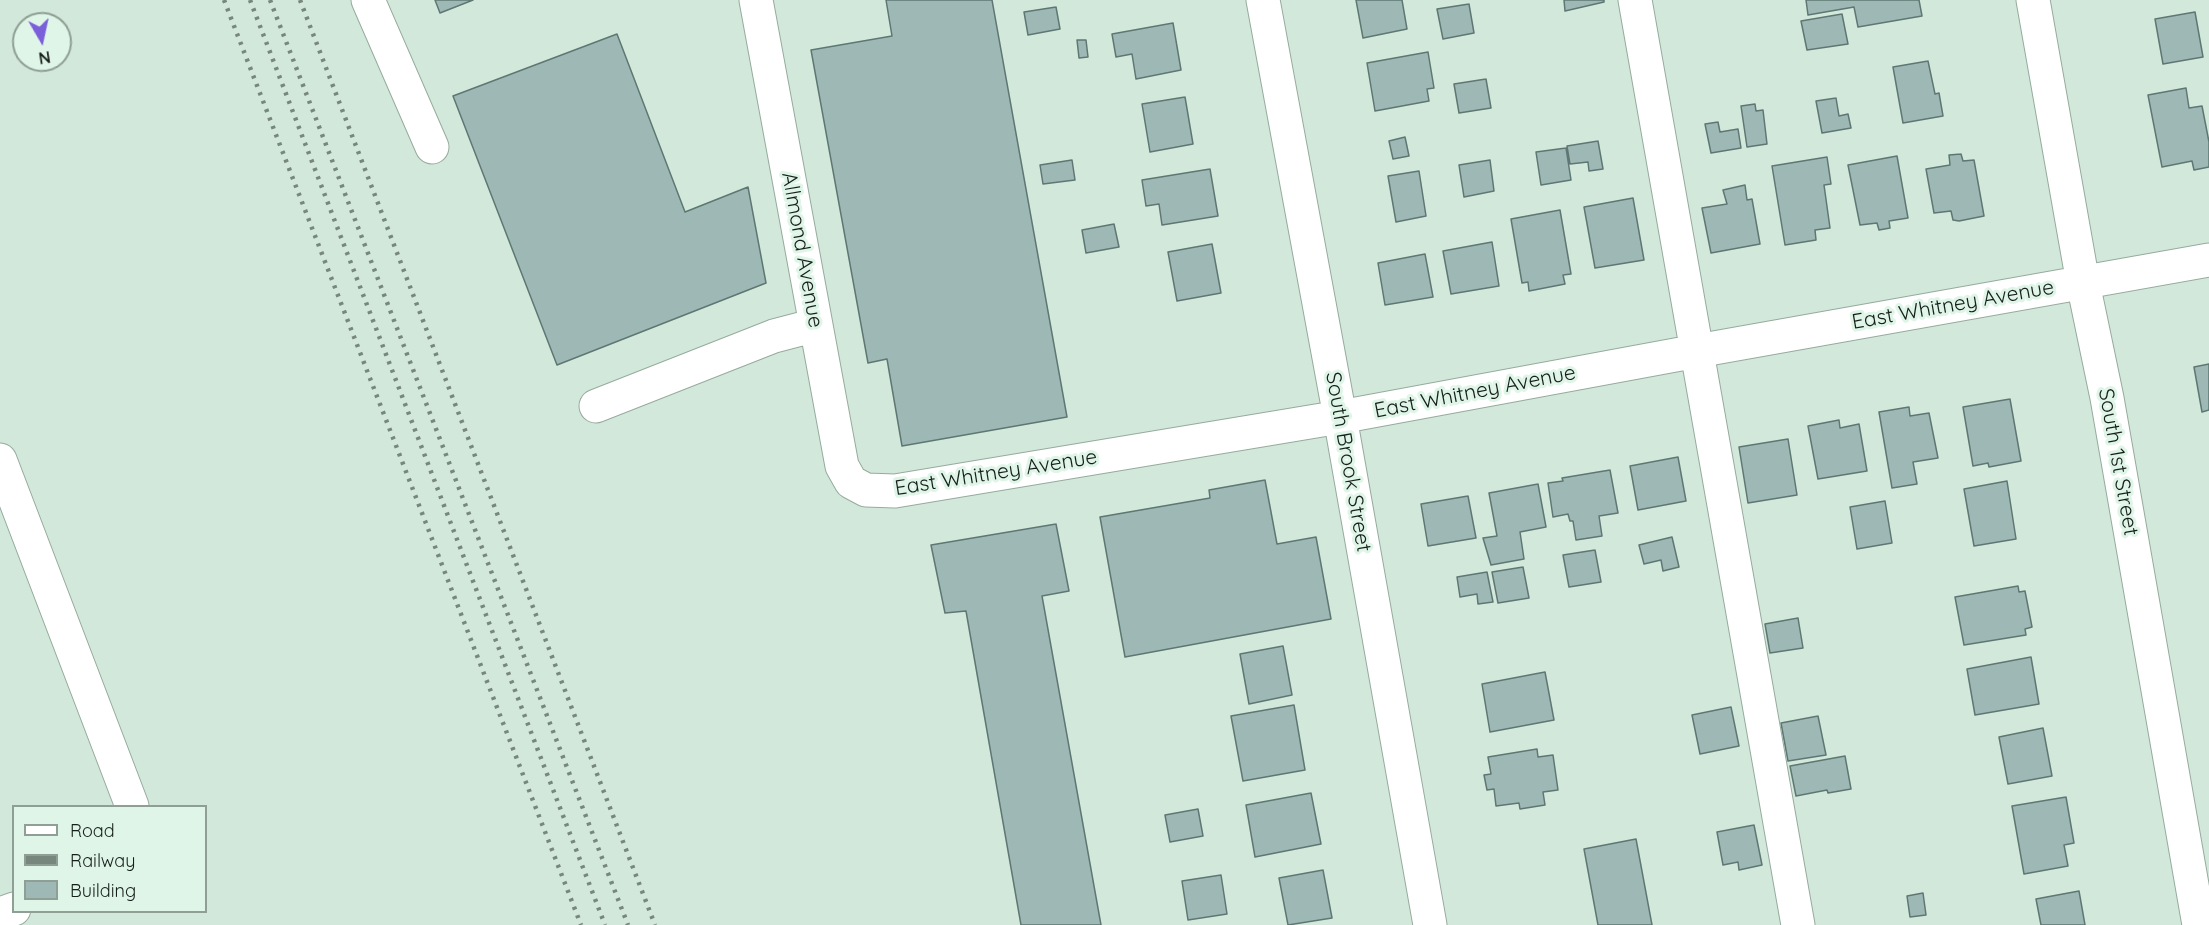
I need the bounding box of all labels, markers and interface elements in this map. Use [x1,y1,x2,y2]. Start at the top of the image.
north arrow [12,12,72,72]
text: N [37,47,52,69]
street label: Allmond Avenue [776,170,828,330]
street label: East Whitney Avenue [1850,275,2056,335]
street label: East Whitney Avenue [1372,360,1578,424]
street label: South Brook Street [1320,370,1376,554]
street label: South 1st Street [2093,386,2143,538]
street label: East Whitney Avenue [893,445,1099,501]
legend [12,805,207,913]
text: Road [70,819,115,842]
text: Railway [70,849,136,872]
text: Building [70,879,136,902]

